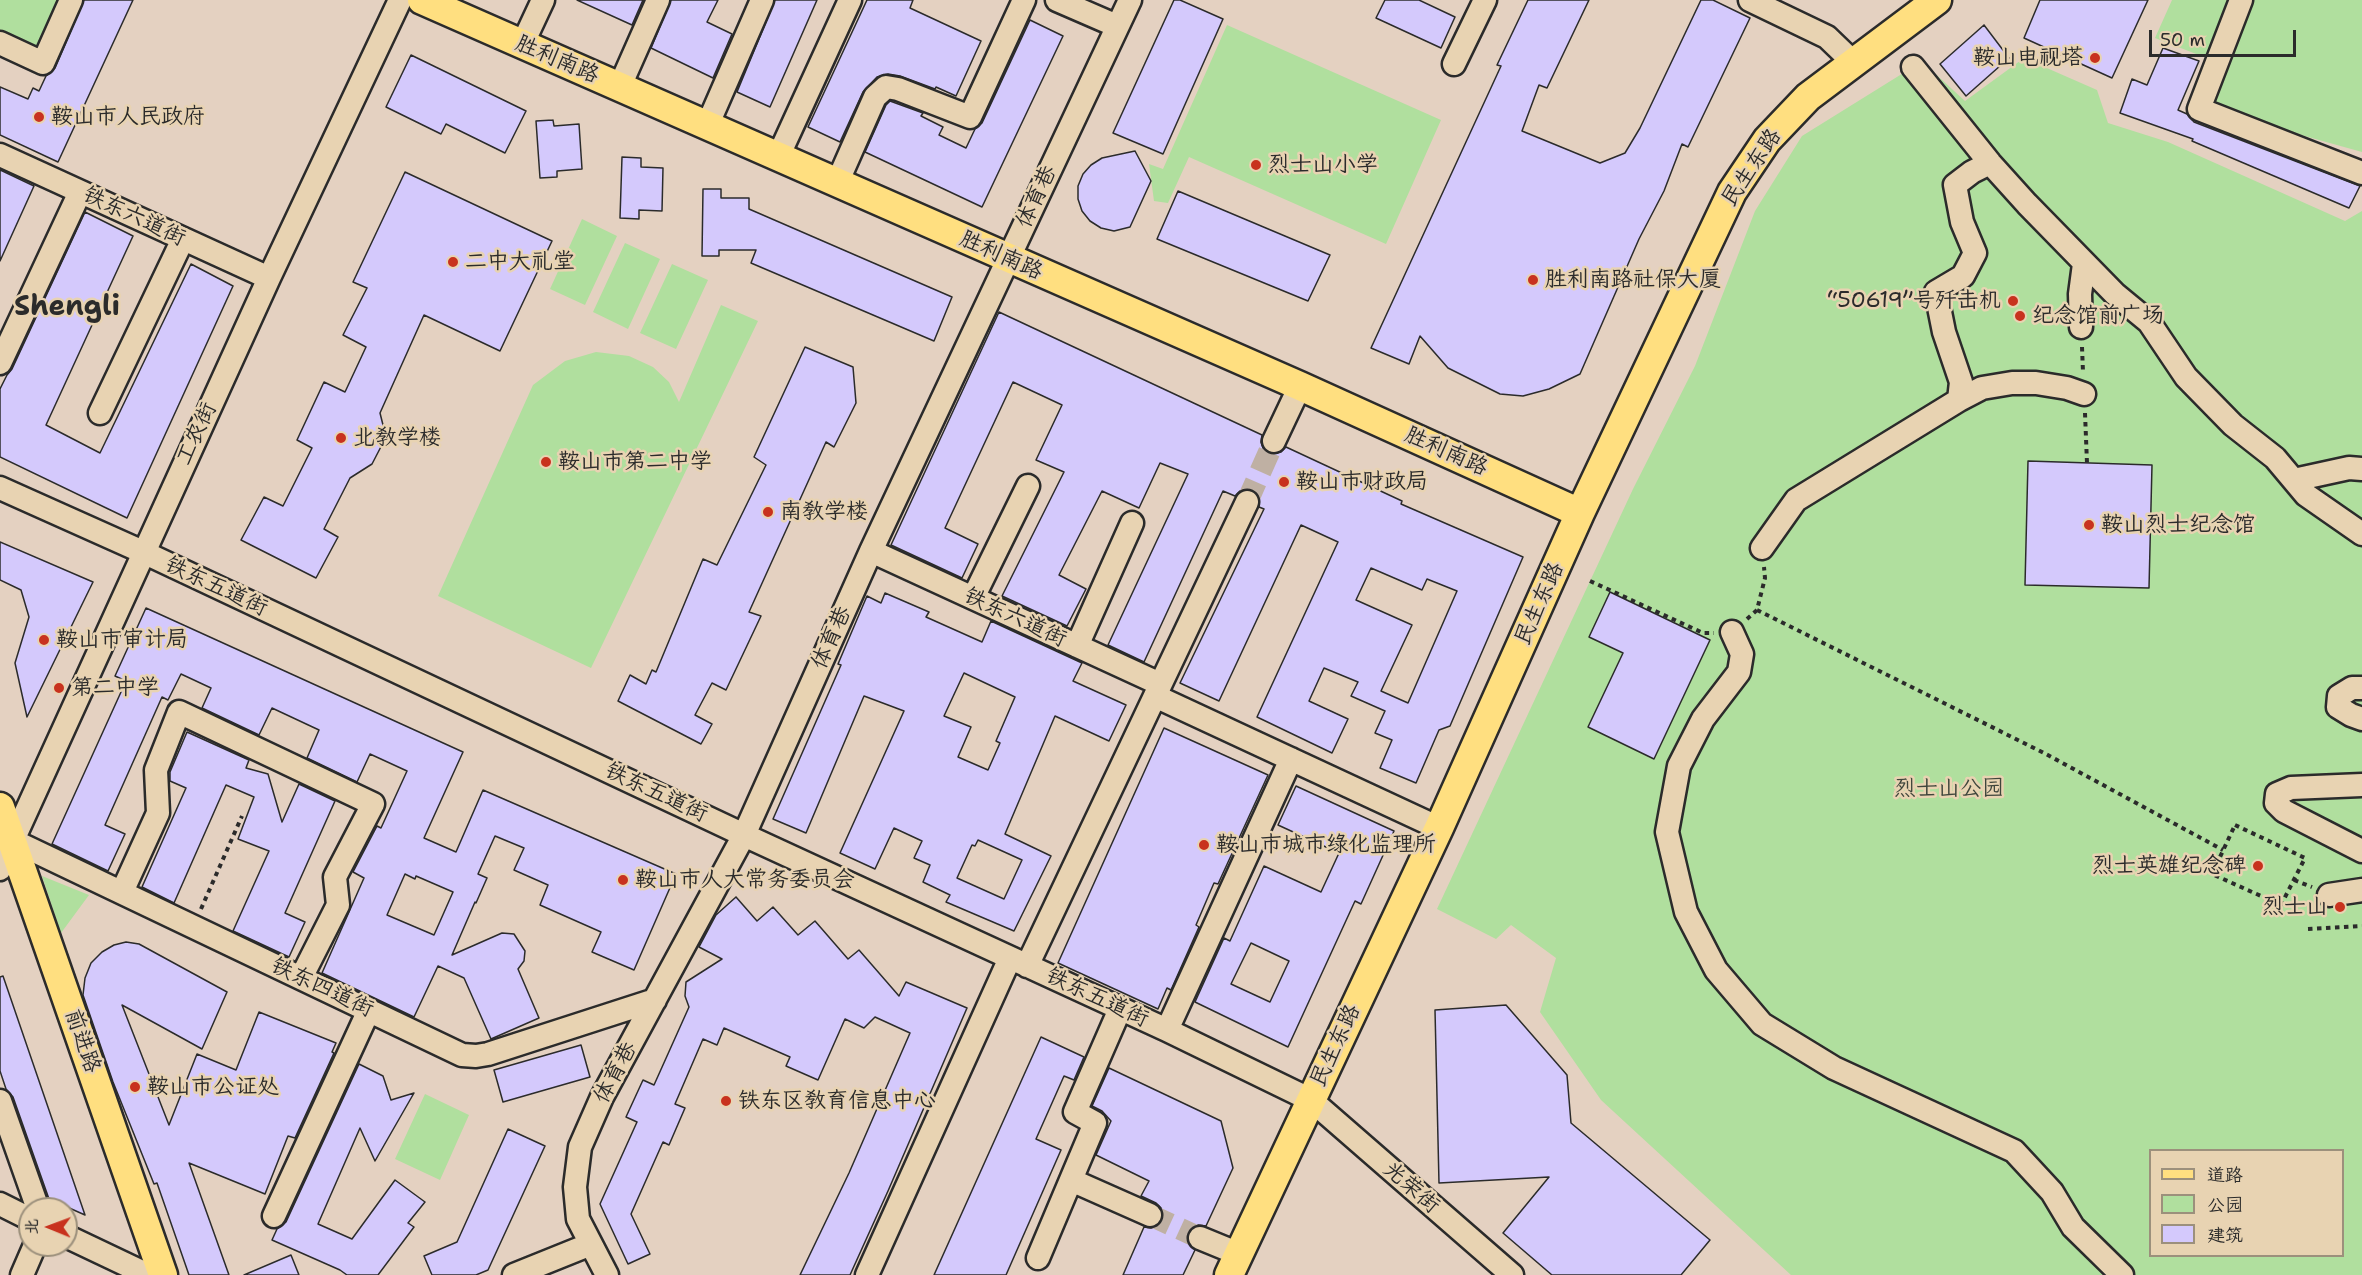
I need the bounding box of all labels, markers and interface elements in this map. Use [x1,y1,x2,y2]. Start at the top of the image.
scale bar [2152,18,2299,56]
text: 50 m [2160,28,2205,52]
street label: 胜利南路 [511,31,603,89]
place label: 鞍山电视塔 [1973,45,2083,71]
marker: 鞍山电视塔 [2088,51,2102,65]
place label: 鞍山市人民政府 [51,104,205,130]
marker: 鞍山市人民政府 [32,110,46,124]
street label: 民生东路 [1716,124,1788,212]
place label: 烈士山小学 [1268,152,1378,178]
marker: 烈士山小学 [1249,158,1263,172]
street label: 体育巷 [1011,162,1063,232]
street label: 铁东六道街 [79,182,189,252]
street label: 胜利南路 [955,226,1047,286]
place label: 二中大礼堂 [465,249,575,275]
marker: 二中大礼堂 [446,255,460,269]
place label: 胜利南路社保大厦 [1545,267,1721,293]
marker: 胜利南路社保大厦 [1526,273,1540,287]
place label: “50619”号歼击机 [1827,288,2001,314]
district label: Shengli [14,291,120,325]
marker: “50619”号歼击机 [2006,294,2020,308]
place label: 纪念馆前广场 [2032,303,2164,329]
marker: 纪念馆前广场 [2013,309,2027,323]
street label: 工农街 [171,399,223,469]
street label: 胜利南路 [1400,422,1492,482]
place label: 北教学楼 [353,425,441,451]
marker: 北教学楼 [334,431,348,445]
place label: 鞍山市第二中学 [558,449,712,475]
marker: 鞍山市第二中学 [539,455,553,469]
place label: 鞍山市财政局 [1296,469,1428,495]
marker: 鞍山市财政局 [1277,475,1291,489]
place label: 南教学楼 [780,499,868,525]
marker: 南教学楼 [761,505,775,519]
place label: 鞍山烈士纪念馆 [2101,512,2255,538]
marker: 鞍山烈士纪念馆 [2082,518,2096,532]
street label: 铁东五道街 [161,552,271,622]
street label: 民生东路 [1510,558,1570,650]
street label: 铁东六道街 [960,583,1070,653]
street label: 体育巷 [807,602,857,674]
place label: 鞍山市审计局 [56,627,188,653]
marker: 鞍山市审计局 [37,633,51,647]
place label: 第二中学 [71,675,159,701]
marker: 第二中学 [52,681,66,695]
street label: 铁东五道街 [601,758,711,828]
park label: 烈士山公园 [1894,776,2004,802]
place label: 鞍山市城市绿化监理所 [1216,832,1436,858]
marker: 鞍山市城市绿化监理所 [1197,838,1211,852]
place label: 烈士英雄纪念碑 [2092,853,2246,879]
marker: 烈士英雄纪念碑 [2251,859,2265,873]
place label: 鞍山市人大常务委员会 [635,867,855,893]
marker: 鞍山市人大常务委员会 [616,873,630,887]
place label: 烈士山 [2262,894,2328,920]
marker: 烈士山 [2333,900,2347,914]
street label: 铁东四道街 [267,953,377,1023]
street label: 铁东五道街 [1042,963,1152,1033]
street label: 民生东路 [1305,1001,1367,1091]
street label: 前进路 [59,1006,105,1076]
street label: 体育巷 [589,1038,643,1108]
place label: 鞍山市公证处 [147,1074,279,1100]
marker: 鞍山市公证处 [128,1080,142,1094]
place label: 铁东区教育信息中心 [738,1088,936,1114]
marker: 铁东区教育信息中心 [719,1094,733,1108]
legend [2149,1149,2344,1257]
street label: 光荣街 [1377,1156,1445,1220]
text: 道路 [2207,1163,2243,1187]
text: 公园 [2207,1193,2243,1217]
north arrow [18,1197,78,1257]
text: 北 [21,1219,42,1235]
text: 建筑 [2207,1223,2243,1247]

